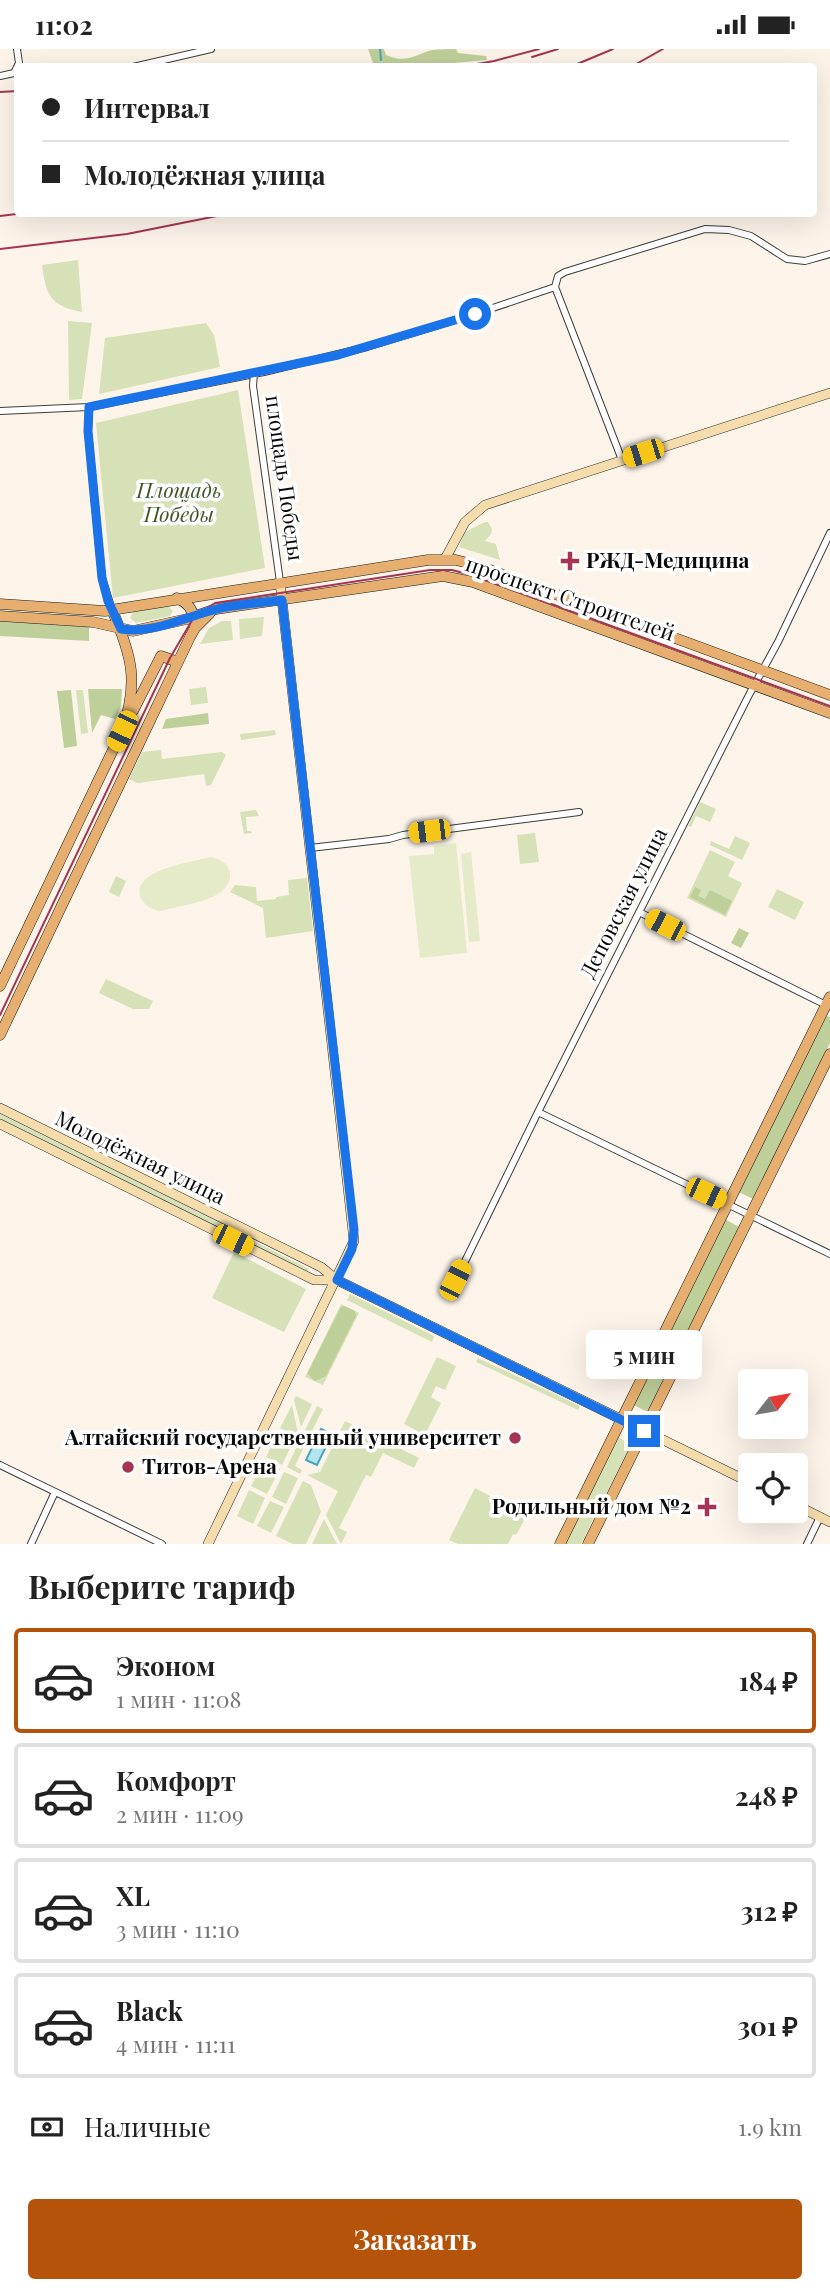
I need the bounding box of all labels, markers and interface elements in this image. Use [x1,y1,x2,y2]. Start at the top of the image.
text: 11:02 [35,7,93,42]
text: Интервал [84,90,210,125]
text: Молодёжная улица [84,157,325,192]
route start [459,298,491,330]
street label: площадь Победы [260,393,311,563]
car [620,437,667,469]
park label: Площадь Победы [135,475,222,527]
place label: РЖД-Медицина [586,545,750,573]
street label: проспект Строителей [462,548,679,646]
marker: РЖД-Медицина [560,551,580,571]
car [104,708,141,754]
car [407,818,452,844]
street label: Деповская улица [572,822,672,982]
car [642,906,689,944]
street label: Молодёжная улица [51,1103,231,1210]
car [683,1175,730,1211]
car [210,1221,257,1259]
car [437,1257,474,1303]
callout: 5 мин [586,1329,702,1379]
text: 5 мин [613,1339,675,1370]
north arrow [738,1369,808,1439]
map controls [738,1369,808,1523]
route end [628,1415,660,1447]
place label: Алтайский государственный университет [64,1422,501,1450]
marker: Алтайский государственный университет [507,1430,523,1446]
place label: Титов-Арена [142,1451,277,1479]
button: locate [738,1453,808,1523]
marker: Титов-Арена [120,1459,136,1475]
place label: Родильный дом №2 [492,1491,691,1519]
marker: Родильный дом №2 [697,1497,717,1517]
text: Выберите тариф [28,1564,295,1607]
text: Эконом [116,1648,215,1683]
icon: car [32,1649,95,1712]
text: 184 ₽ [739,1663,798,1698]
text: 1 мин · 11:08 [116,1683,241,1714]
text: Комфорт [116,1763,236,1798]
icon: car [32,1764,95,1827]
text: 248 ₽ [735,1778,798,1813]
text: 2 мин · 11:09 [116,1798,244,1829]
text: XL [116,1878,150,1913]
icon: car [32,1879,95,1942]
text: 312 ₽ [741,1893,798,1928]
text: 3 мин · 11:10 [116,1913,240,1944]
text: Black [116,1993,183,2028]
icon: car [32,1994,95,2057]
text: 301 ₽ [737,2008,798,2043]
text: 4 мин · 11:11 [116,2028,236,2059]
icon: cash [28,2108,66,2146]
text: Наличные [84,2109,211,2144]
text: 1.9 km [738,2111,802,2142]
button: Заказать [28,2199,802,2279]

